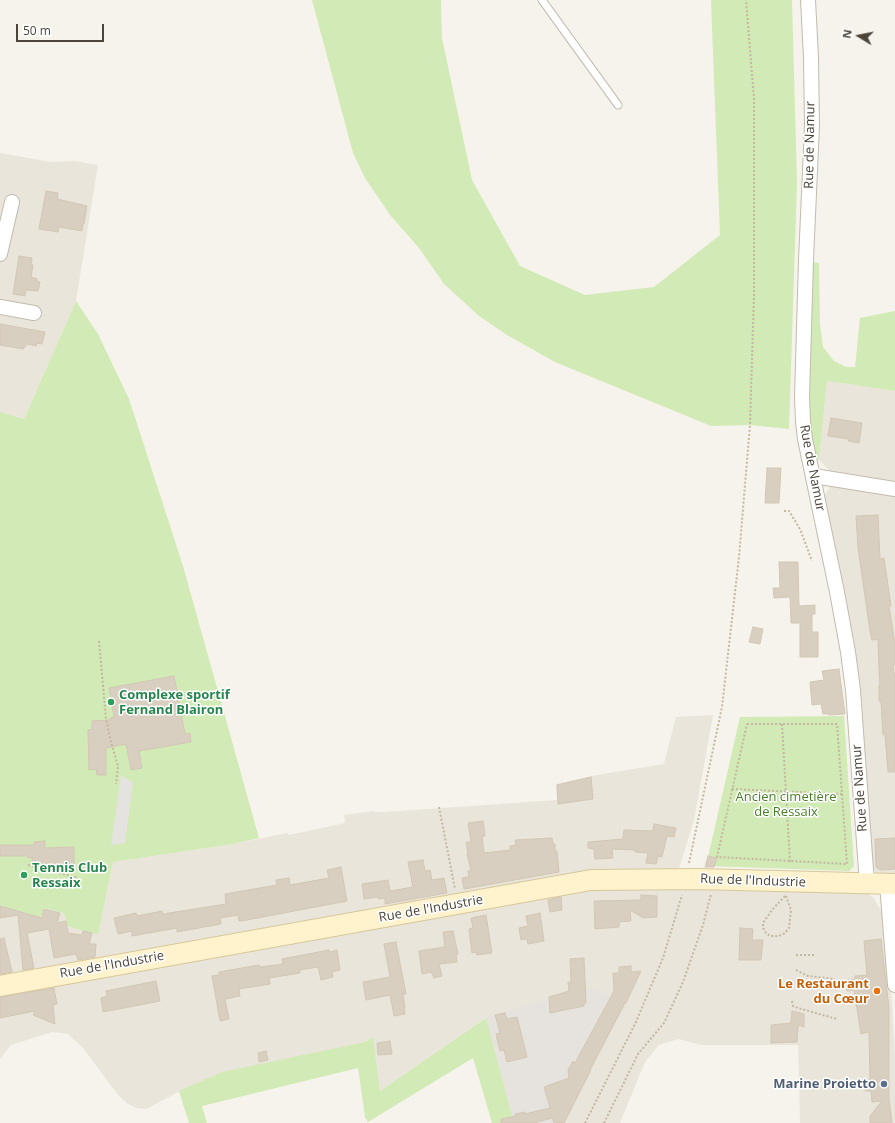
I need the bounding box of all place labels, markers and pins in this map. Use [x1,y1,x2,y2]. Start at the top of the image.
place label: Complexe sportif Fernand Blairon [119,687,230,718]
marker: Complexe sportif Fernand Blairon [106,697,116,707]
place label: Tennis Club Ressaix [32,860,107,891]
marker: Tennis Club Ressaix [19,870,29,880]
place label: Le Restaurant du Cœur [778,976,869,1007]
marker: Le Restaurant du Cœur [872,986,882,996]
place label: Marine Proietto [773,1076,876,1092]
marker: Marine Proietto [879,1079,889,1089]

